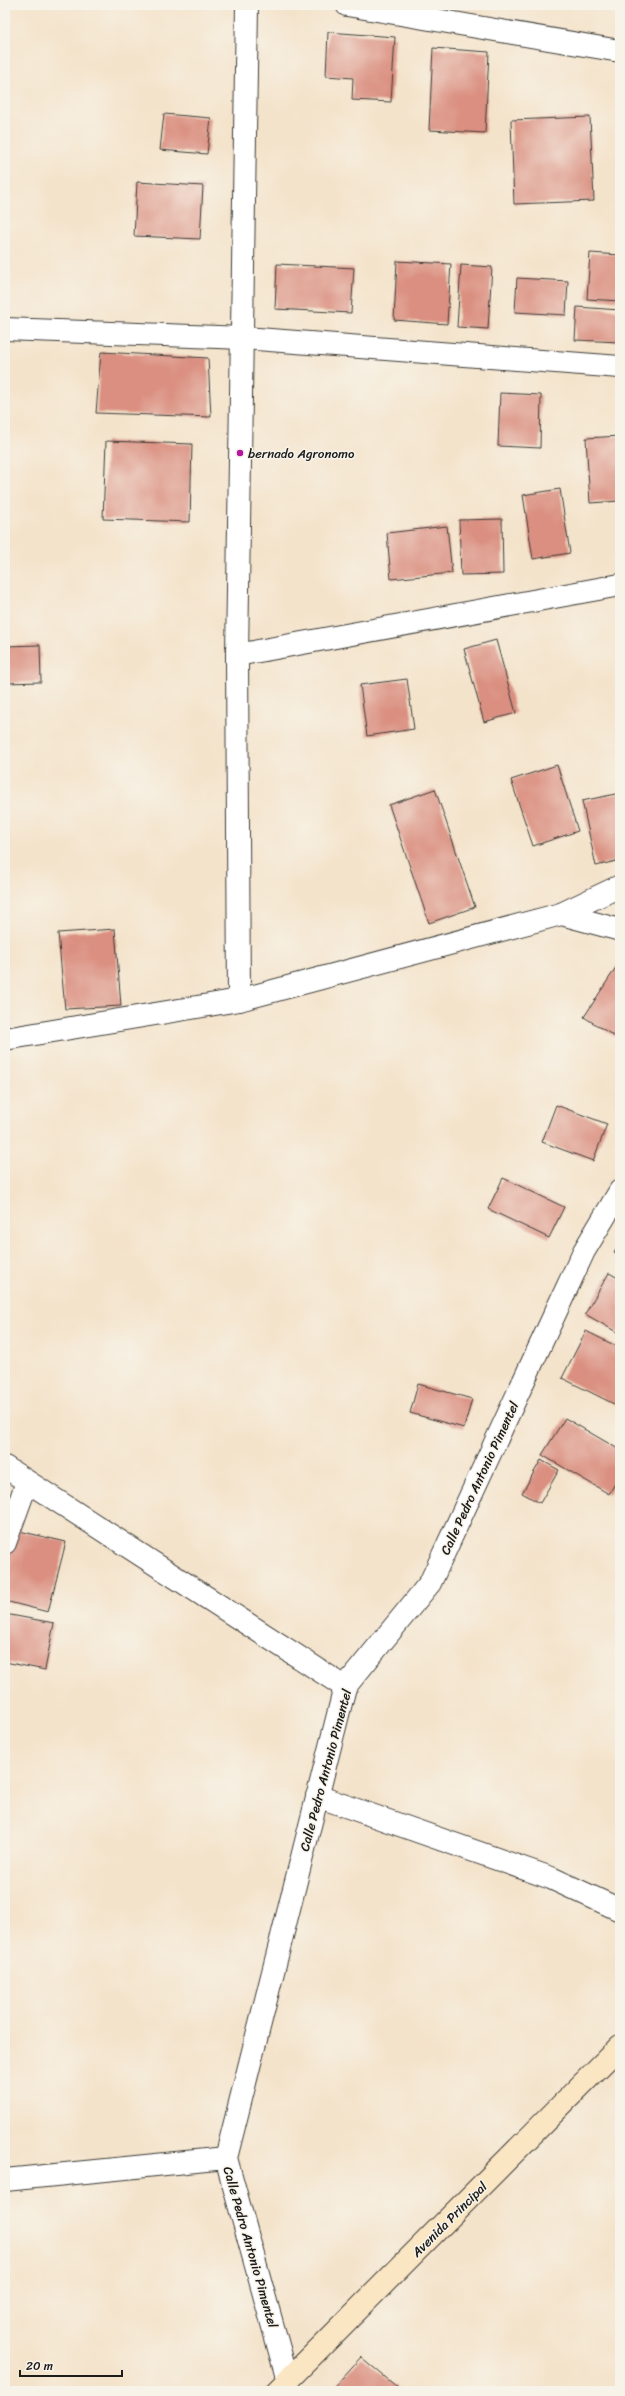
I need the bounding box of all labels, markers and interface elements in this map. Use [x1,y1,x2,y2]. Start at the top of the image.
place label: bernado Agronomo [248,442,355,465]
marker: bernado Agronomo [235,448,245,458]
street label: Calle Pedro Antonio Pimentel [434,1397,525,1559]
street label: Calle Pedro Antonio Pimentel [293,1686,358,1854]
street label: Calle Pedro Antonio Pimentel [216,2164,285,2331]
street label: Avenida Principal [405,2176,493,2263]
scale bar [20,2352,122,2378]
text: 20 m [26,2355,53,2377]

